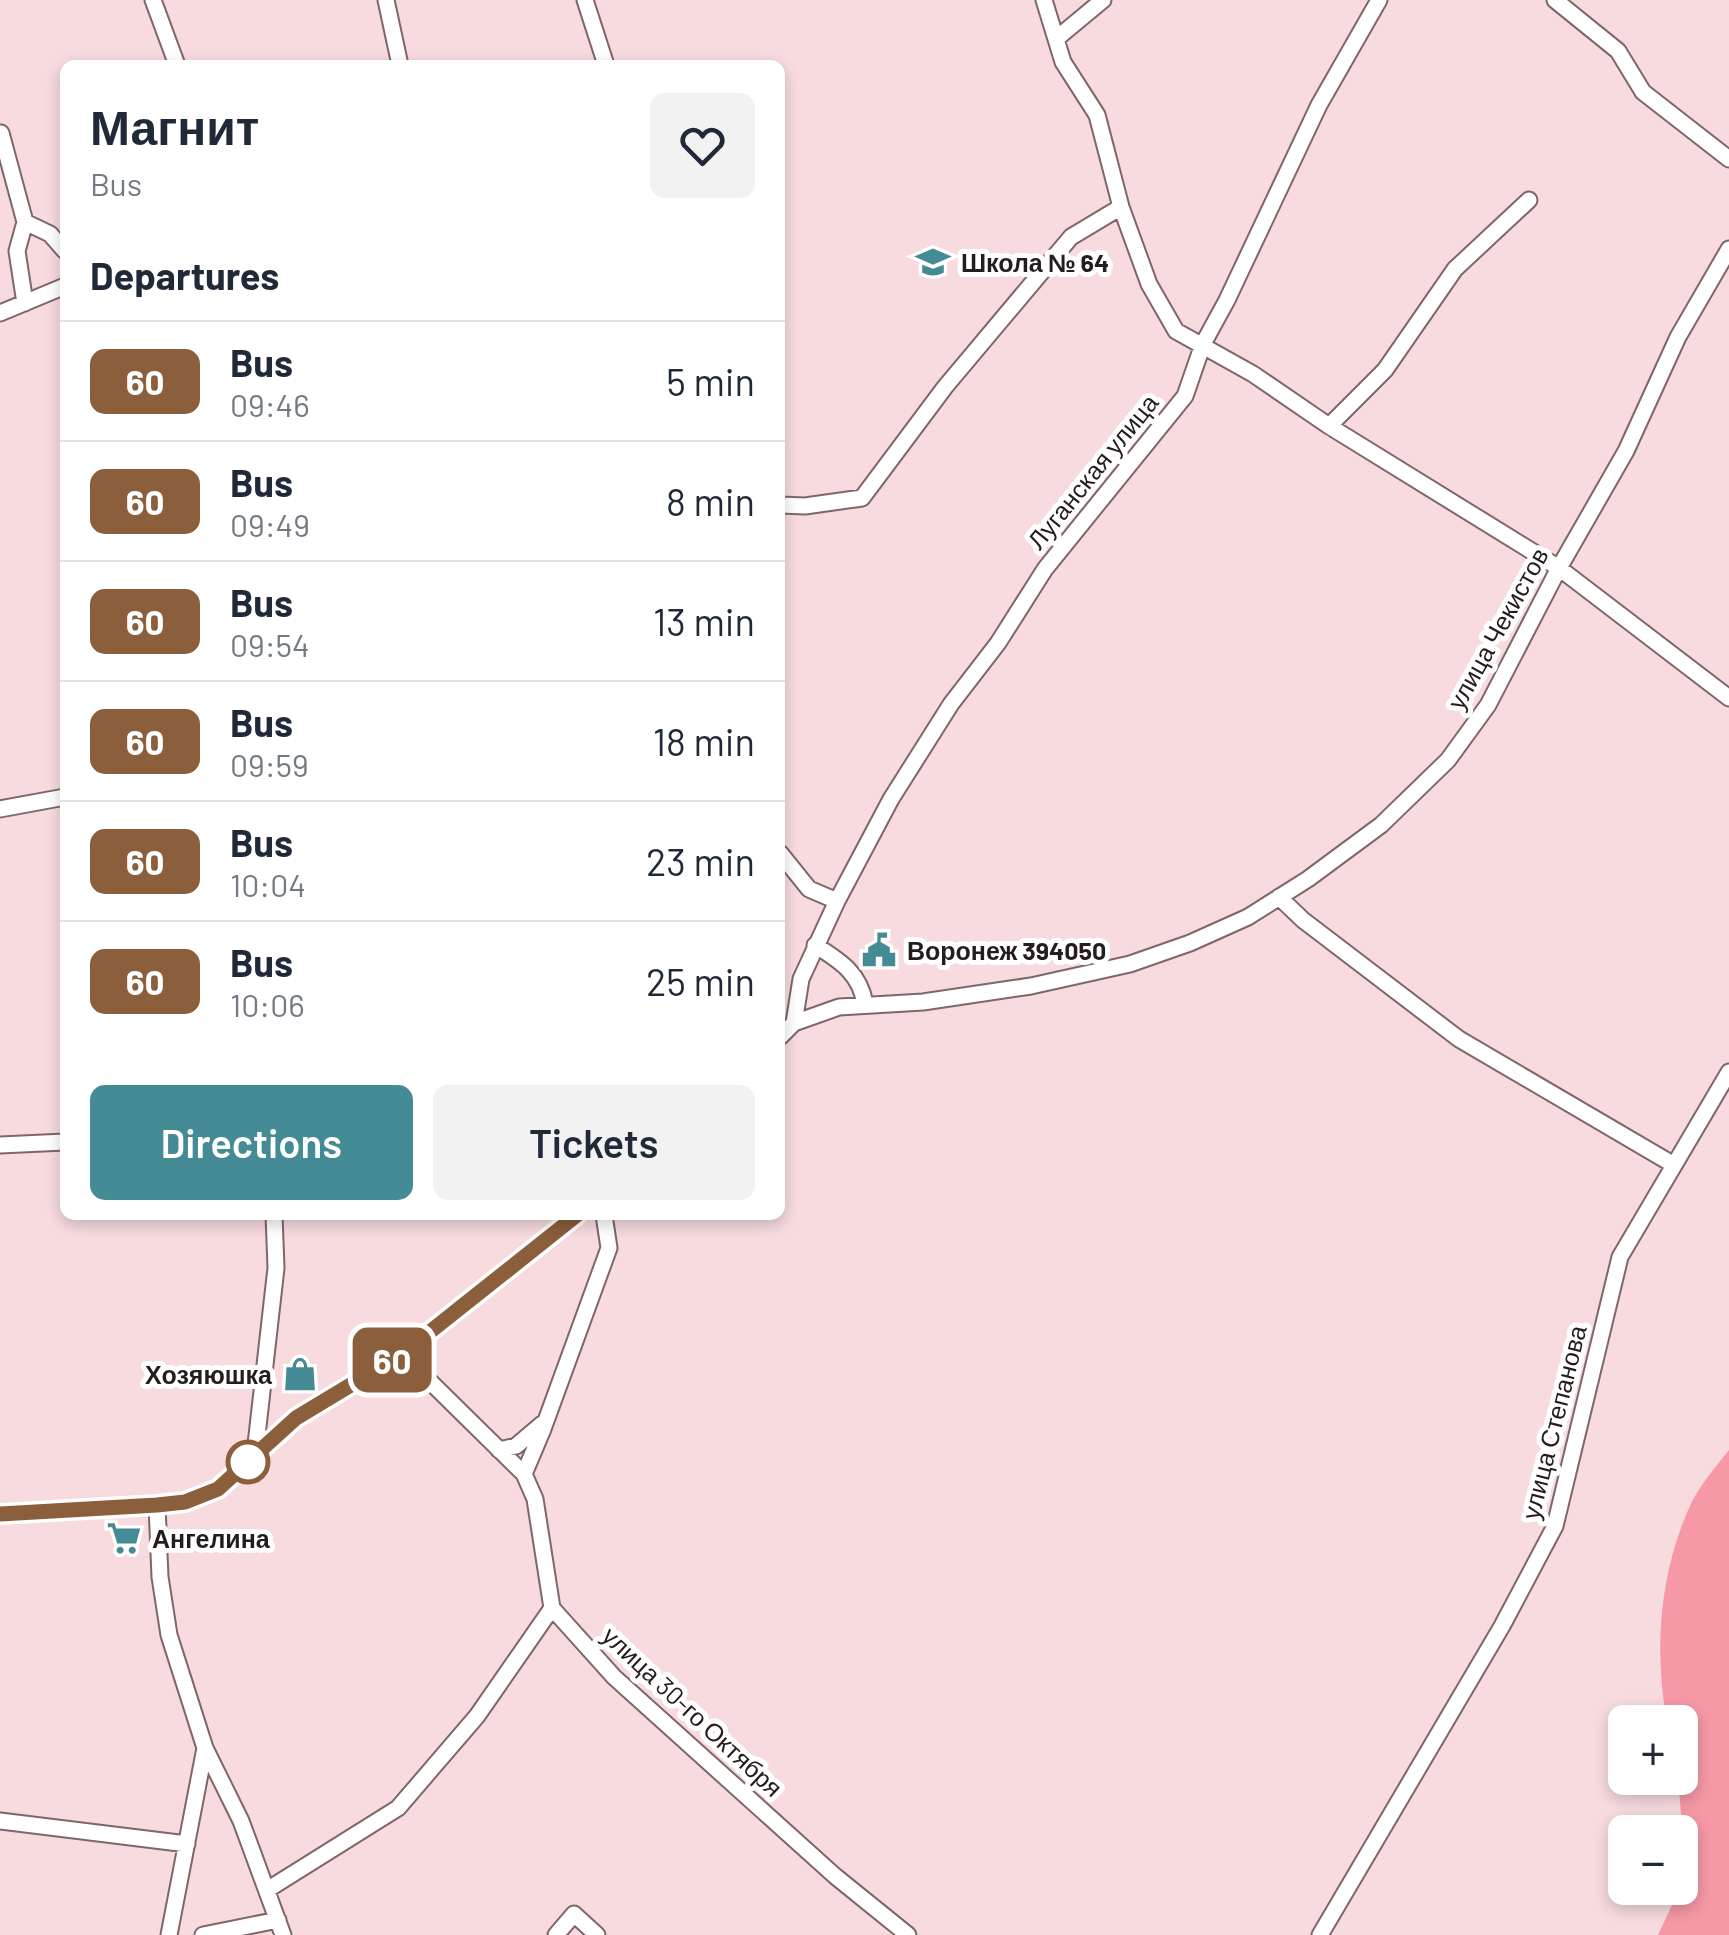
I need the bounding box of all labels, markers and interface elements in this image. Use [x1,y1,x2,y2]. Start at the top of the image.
button: heart [650,93,755,198]
text: Магнит [90,97,259,155]
text: Bus [90,164,142,202]
school or university icon: Школа № 64 [914,243,952,281]
place label: Школа № 64 [961,247,1109,277]
text: Departures [90,252,279,298]
text: Bus [230,339,293,385]
text: 5 min [666,358,755,404]
text: 60 [126,360,164,402]
text: 09:46 [230,385,310,423]
street label: Луганская улица [1020,387,1164,555]
text: Bus [230,459,293,505]
text: 8 min [666,478,755,524]
text: 60 [126,480,164,522]
text: 09:49 [230,505,310,543]
street label: улица Чекистов [1440,542,1554,714]
text: Bus [230,579,293,625]
text: 13 min [653,598,755,644]
text: 60 [126,600,164,642]
text: 09:54 [230,625,310,663]
text: Bus [230,699,293,745]
text: 18 min [653,718,755,764]
text: 60 [126,720,164,762]
text: 09:59 [230,745,309,783]
text: Bus [230,819,293,865]
text: 23 min [646,838,755,884]
text: 60 [126,840,164,882]
text: 10:04 [230,865,306,903]
public building icon: Воронеж 394050 [860,931,898,969]
place label: Воронеж 394050 [907,935,1106,965]
text: Bus [230,939,293,985]
text: 25 min [646,958,755,1004]
text: 60 [126,960,164,1002]
text: 10:06 [230,985,305,1023]
button: Directions [90,1085,413,1200]
button: Tickets [433,1085,755,1200]
street label: улица Степанова [1514,1322,1592,1522]
line badge: 60 [347,1328,437,1392]
text: 60 [373,1339,411,1381]
shop icon: Хозяюшка [281,1355,319,1393]
place label: Хозяюшка [145,1359,273,1389]
unlabelled marker [227,1441,269,1483]
supermarket icon: Ангелина [105,1519,143,1557]
place label: Ангелина [152,1523,271,1553]
street label: улица 30-го Октября [597,1620,789,1802]
map controls [1608,1705,1698,1905]
button: + [1608,1705,1698,1795]
button: − [1608,1815,1698,1905]

